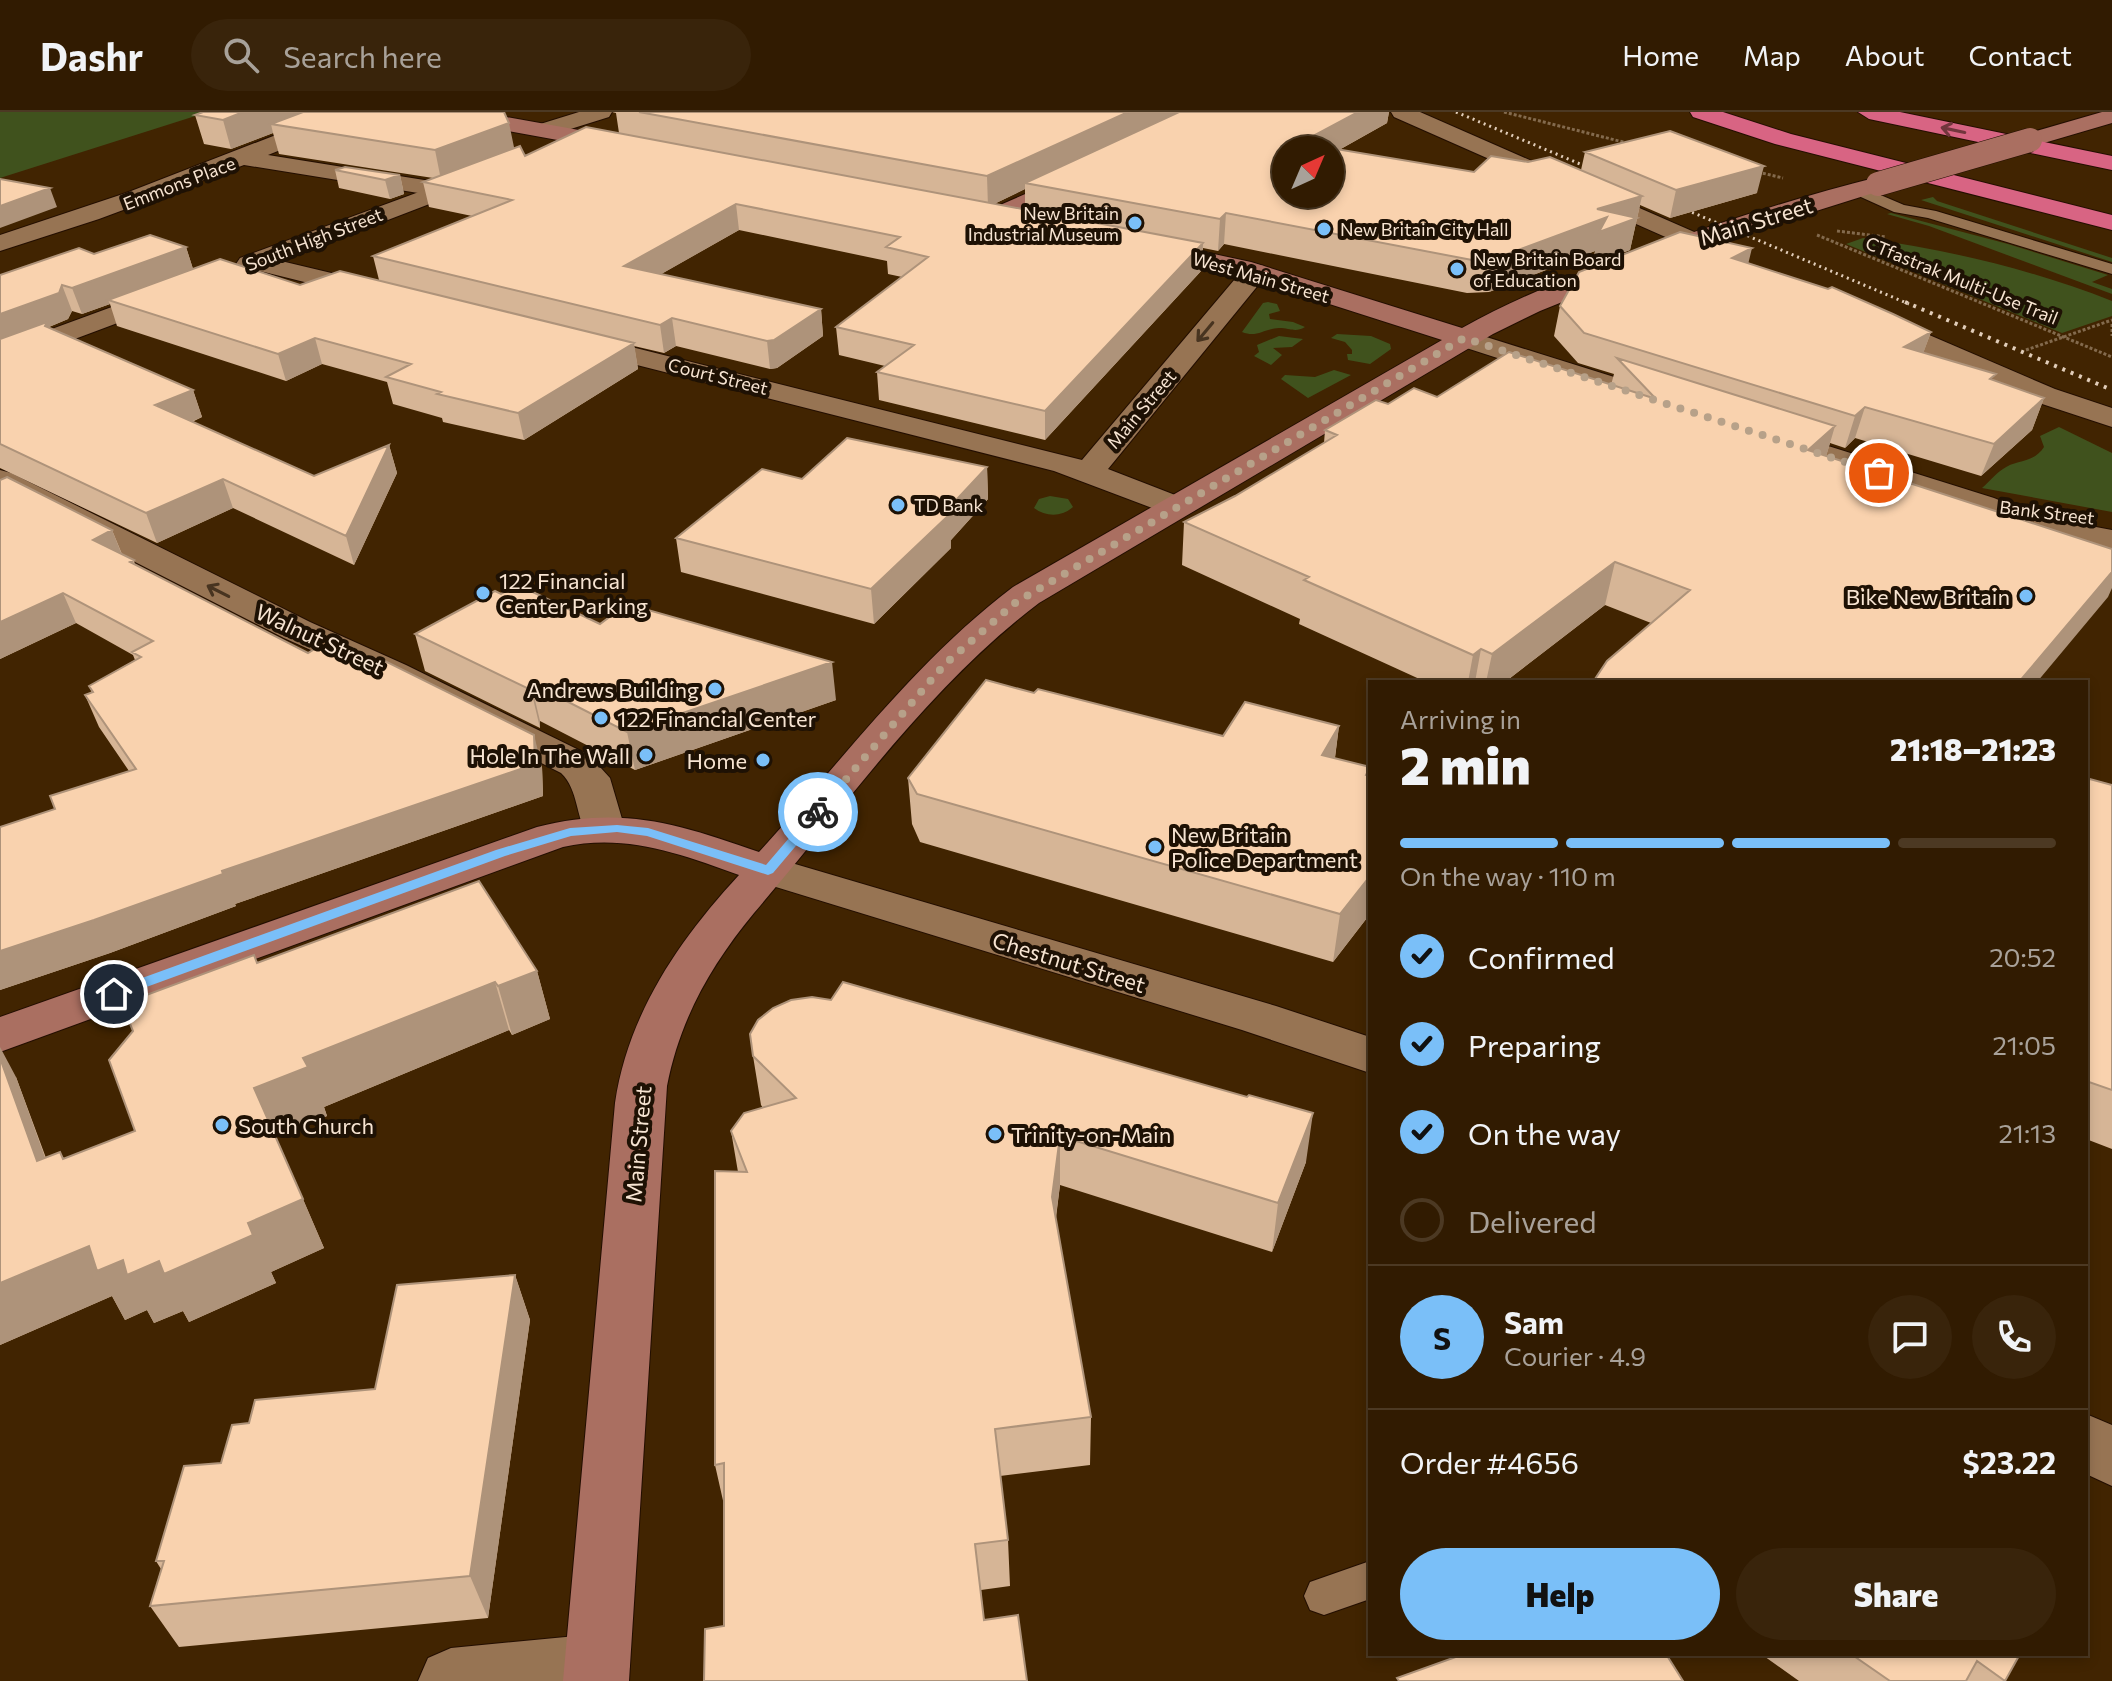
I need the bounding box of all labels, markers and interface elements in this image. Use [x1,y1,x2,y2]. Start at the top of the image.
search box [191,19,751,91]
text: Dashr [40,32,143,79]
icon: search [219,33,263,77]
text: Search here [283,37,442,74]
text: Home [1622,38,1699,72]
text: Map [1743,38,1801,72]
text: About [1845,38,1925,72]
text: Contact [1969,38,2072,72]
one-way arrow [1941,122,1967,137]
north arrow [1272,136,1344,208]
map controls [1272,136,1344,208]
street label: Emmons Place [120,152,238,214]
street label: Main Street [1696,191,1816,251]
place label: New Britain Industrial Museum [968,202,1119,245]
street label: South High Street [242,203,386,275]
marker: New Britain Industrial Museum [1126,214,1144,232]
place label: New Britain City Hall [1340,218,1508,240]
marker: New Britain City Hall [1315,220,1333,238]
street label: CTfastrak Multi-Use Trail [1862,231,2062,329]
street label: West Main Street [1190,247,1332,307]
place label: New Britain Board of Education [1473,248,1621,291]
marker: New Britain Board of Education [1448,260,1466,278]
one-way arrow [1196,321,1214,341]
street label: Court Street [666,353,770,399]
street label: Main Street [1102,365,1180,453]
pin [1845,439,1913,507]
icon: bag [1857,451,1901,495]
place label: TD Bank [914,494,984,516]
street label: Bank Street [1998,495,2096,529]
marker: TD Bank [889,496,907,514]
place label: 122 Financial Center Parking [499,567,648,619]
one-way arrow [207,582,231,598]
place label: Bike New Britain [1846,583,2010,610]
marker: 122 Financial Center Parking [474,584,492,602]
marker: Bike New Britain [2017,587,2035,605]
street label: Walnut Street [251,597,389,681]
place label: Andrews Building [526,676,699,703]
marker: Andrews Building [706,680,724,698]
text: Arriving in [1400,703,1521,734]
place label: 122 Financial Center [617,705,817,732]
marker: 122 Financial Center [592,709,610,727]
text: 21:18–21:23 [1890,730,2056,767]
text: 2 min [1400,732,1531,796]
place label: Hole In The Wall [470,742,630,769]
marker: Hole In The Wall [637,746,655,764]
place label: Home [687,747,747,774]
marker: Home [754,751,772,769]
courier [778,772,858,852]
icon: bike [796,790,840,834]
place label: New Britain Police Department [1171,821,1358,873]
marker: New Britain Police Department [1146,838,1164,856]
text: On the way · 110 m [1400,860,1616,891]
street label: Chestnut Street [989,926,1149,998]
icon: check [1400,934,1444,978]
text: Confirmed [1468,938,1615,975]
text: 20:52 [1989,941,2056,972]
pin [80,960,148,1028]
icon: home [92,972,136,1016]
icon: check [1400,1022,1444,1066]
text: Preparing [1468,1026,1601,1063]
text: 21:05 [1992,1029,2056,1060]
street label: Main Street [619,1085,657,1203]
icon: check [1400,1110,1444,1154]
place label: South Church [238,1112,374,1139]
text: On the way [1468,1114,1621,1151]
marker: South Church [213,1116,231,1134]
text: 21:13 [1998,1117,2056,1148]
place label: Trinity-on-Main [1011,1121,1171,1148]
marker: Trinity-on-Main [986,1125,1004,1143]
text: Delivered [1468,1202,1597,1239]
button: chat [1868,1295,1952,1379]
button: phone [1972,1295,2056,1379]
text: Sam [1504,1303,1564,1340]
text: S [1433,1319,1451,1356]
text: Courier · 4.9 [1504,1340,1646,1371]
text: Order #4656 [1400,1443,1579,1480]
text: $23.22 [1963,1443,2056,1480]
button: Help [1400,1548,1720,1640]
button: Share [1736,1548,2056,1640]

